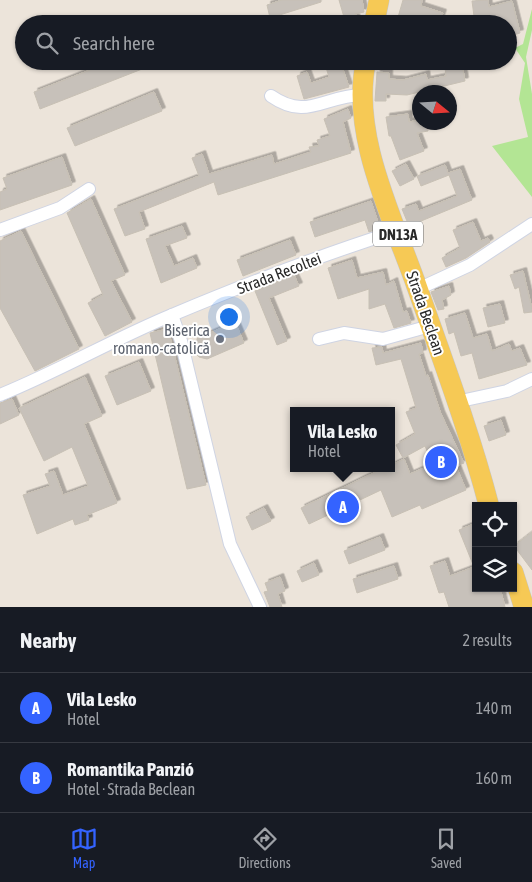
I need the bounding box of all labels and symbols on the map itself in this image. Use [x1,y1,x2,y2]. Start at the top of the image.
north arrow [412,85,457,130]
road number: DN13A [373,222,423,246]
street label: Strada Recoltei [234,249,324,297]
street label: Strada Beclean [403,269,449,357]
your location [216,304,242,330]
place label: Biserica romano-catolică [113,321,210,357]
marker: Biserica romano-catolică [214,333,226,345]
pin: B [425,443,457,481]
pin: A [327,488,359,526]

